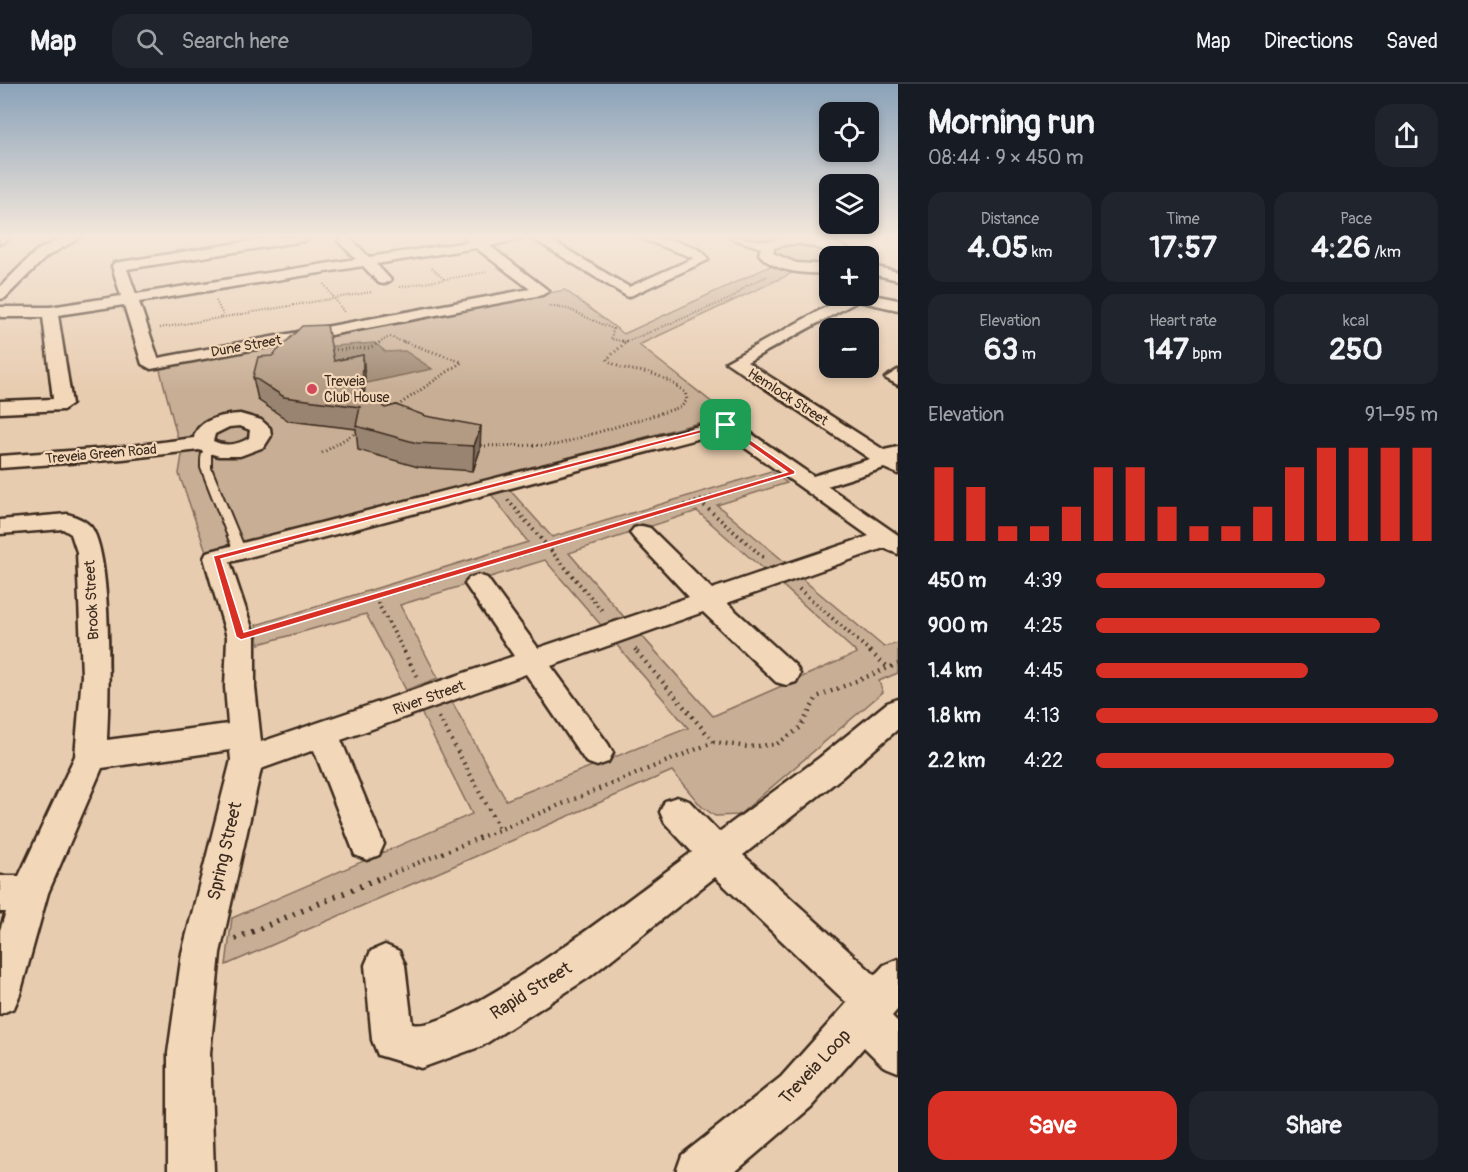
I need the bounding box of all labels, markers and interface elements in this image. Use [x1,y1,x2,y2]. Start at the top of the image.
search box [112,14,532,68]
text: Map [30,24,76,59]
icon: search [133,25,166,58]
text: Search here [181,27,289,55]
text: Map [1196,28,1231,55]
text: Directions [1264,28,1353,55]
text: Saved [1386,28,1438,55]
map controls [819,102,879,378]
button: locate [819,102,879,162]
text: Morning run [928,102,1095,143]
button: share [1375,104,1438,167]
text: 08:44 · 9 × 450 m [928,145,1084,170]
button: layers [819,174,879,234]
text: Distance [981,209,1039,229]
text: Time [1166,209,1200,229]
text: Pace [1340,209,1372,229]
text: 4.05 [967,229,1028,266]
text: 17:57 [1149,229,1217,266]
text: 4:26 [1311,229,1371,266]
text: km [1028,242,1053,262]
text: /km [1371,242,1401,262]
button: + [819,246,879,306]
text: Elevation [980,311,1040,331]
text: Heart rate [1149,311,1217,331]
text: kcal [1343,311,1369,331]
button: − [819,318,879,378]
street label: Dune Street [209,331,283,361]
text: 63 [984,331,1018,368]
text: 147 [1144,331,1189,368]
text: 250 [1329,331,1383,368]
text: m [1018,344,1036,364]
text: bpm [1189,344,1222,364]
street label: Hemlock Street [745,365,832,429]
place label: Treveia Club House [324,373,390,406]
marker: Treveia Club House [305,382,319,396]
pin [700,399,751,450]
text: Elevation [928,402,1004,427]
text: 91–95 m [1365,402,1438,427]
icon: arrive [709,408,742,441]
street label: Treveia Green Road [45,441,158,467]
street label: Brook Street [80,559,104,640]
text: 450 m [928,568,986,593]
text: 4:39 [1024,568,1062,593]
text: 900 m [928,613,988,638]
text: 4:25 [1024,613,1063,638]
text: 1.4 km [928,658,982,683]
text: 4:45 [1024,658,1063,683]
street label: River Street [390,676,468,720]
text: 1.8 km [928,703,981,728]
text: 4:13 [1024,703,1060,728]
text: 2.2 km [928,748,985,773]
text: 4:22 [1024,748,1063,773]
street label: Spring Street [203,799,248,903]
street label: Rapid Street [486,956,577,1025]
street label: Treveia Loop [774,1024,856,1110]
button: Save [928,1091,1177,1160]
button: Share [1189,1091,1438,1160]

